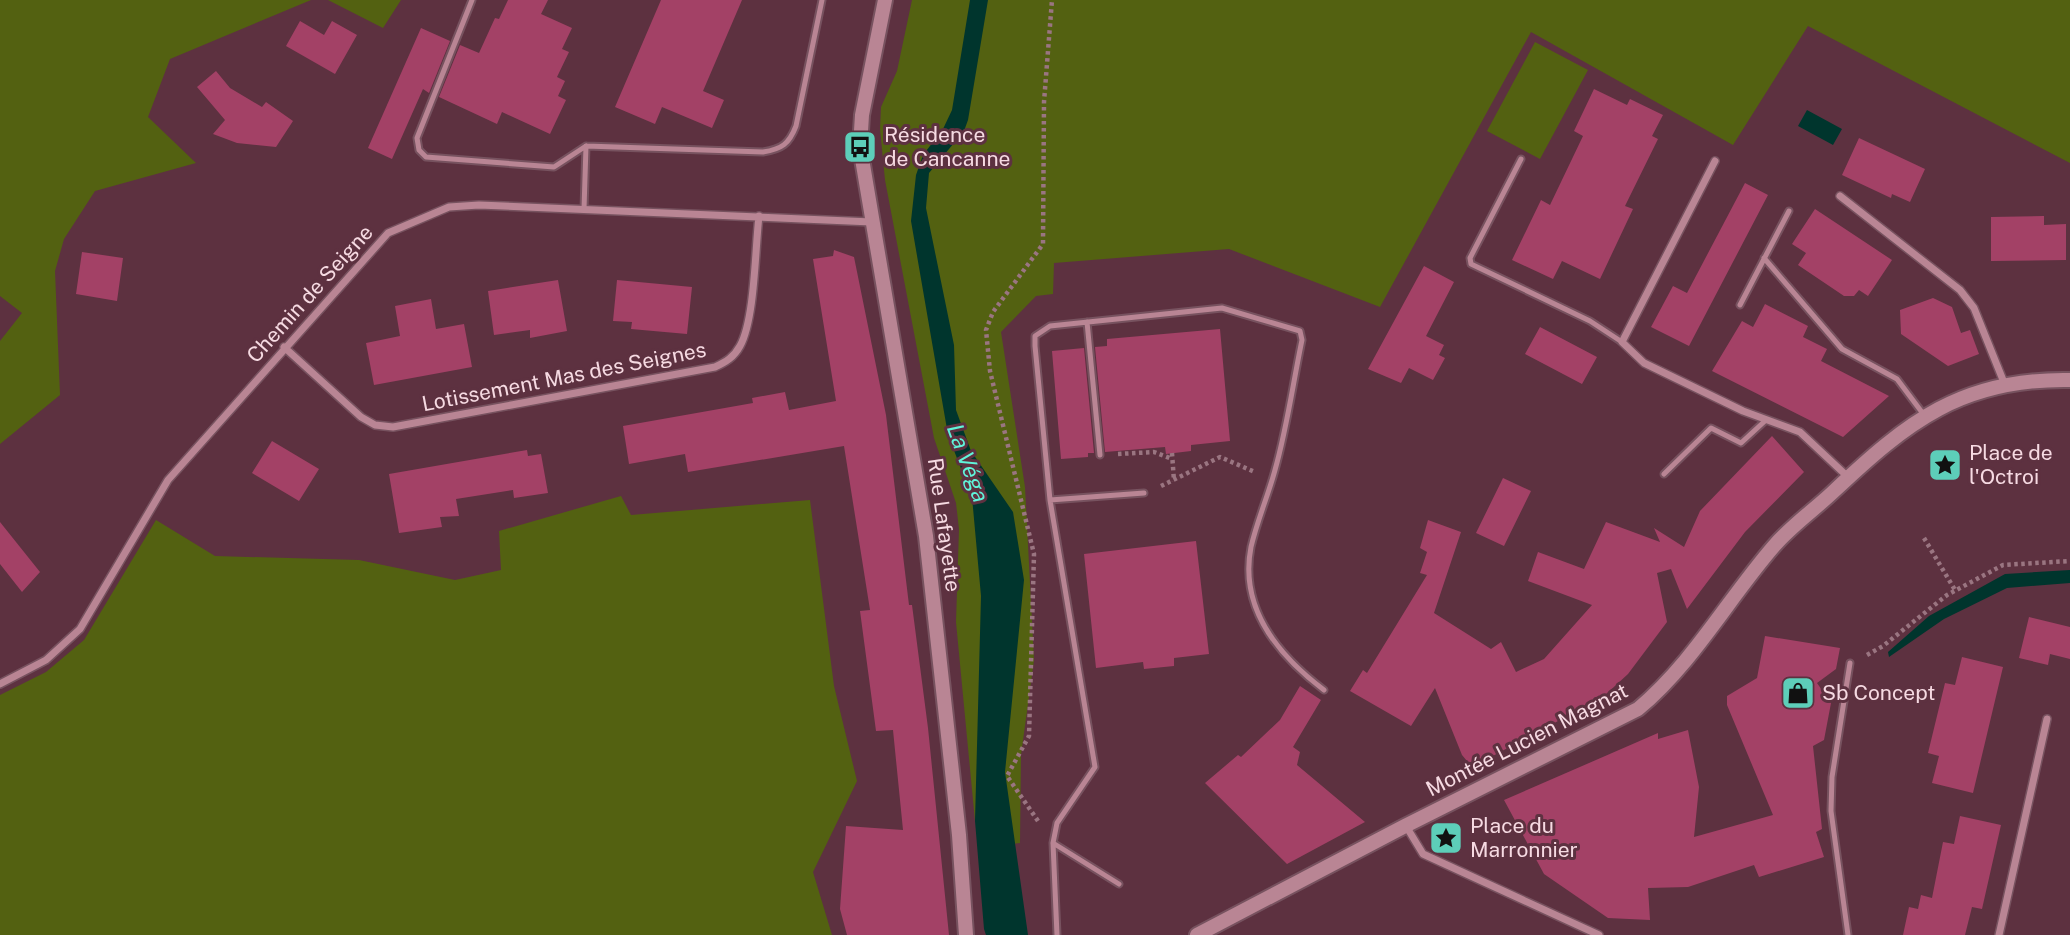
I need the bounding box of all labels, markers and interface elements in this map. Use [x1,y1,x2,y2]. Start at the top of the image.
place label: Résidence de Cancanne [884,122,1010,171]
bus stop icon: Résidence de Cancanne [841,128,879,166]
street label: Chemin de Seigne [241,220,378,368]
street label: Lotissement Mas des Seignes [420,337,708,416]
water label: La Véga [942,420,995,506]
place label: Place de l'Octroi [1969,440,2053,489]
place icon: Place de l'Octroi [1926,446,1964,484]
street label: Rue Lafayette [923,456,966,594]
shop icon: Sb Concept [1779,674,1817,712]
street label: Montée Lucien Magnat [1422,678,1632,801]
place label: Sb Concept [1822,680,1935,705]
place label: Place du Marronnier [1470,813,1578,862]
place icon: Place du Marronnier [1427,819,1465,857]

